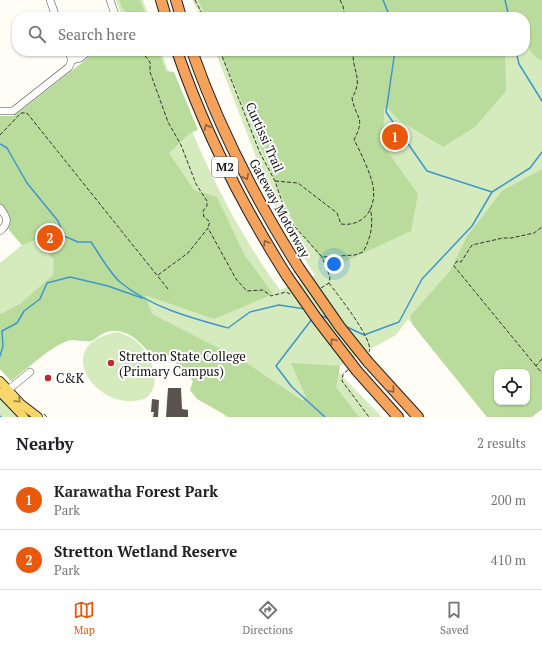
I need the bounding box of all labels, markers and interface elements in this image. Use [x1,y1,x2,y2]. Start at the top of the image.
search box [12,12,530,56]
icon: search [26,23,48,45]
text: Search here [58,24,136,44]
street label: Curtissi Trail [242,99,288,175]
pin: 1 [382,122,408,152]
one-way arrow [204,124,212,132]
street label: Gateway Motorway [245,155,315,261]
road number: M2 [212,157,238,177]
one-way arrow [242,172,249,180]
pin: 2 [37,223,63,253]
one-way arrow [264,240,271,247]
your location [324,254,344,274]
one-way arrow [331,338,338,345]
place label: Stretton State College (Primary Campus) [119,347,246,380]
marker: Stretton State College (Primary Campus) [106,358,116,368]
place label: C&K [56,369,85,387]
map controls [494,369,530,405]
button: locate [494,369,530,405]
marker: C&K [43,373,53,383]
one-way arrow [388,385,395,393]
one-way arrow [13,395,21,403]
text: Nearby [16,432,74,455]
text: 2 results [477,434,526,452]
text: Karawatha Forest Park [54,481,218,501]
text: 1 [25,491,33,509]
text: 200 m [491,491,526,509]
text: Park [54,501,80,519]
text: Stretton Wetland Reserve [54,541,237,561]
text: 2 [25,551,33,569]
text: 410 m [491,551,526,569]
text: Park [54,561,80,579]
tab: Map [73,599,95,637]
tab: Directions [242,599,293,637]
tab: Saved [440,599,469,637]

